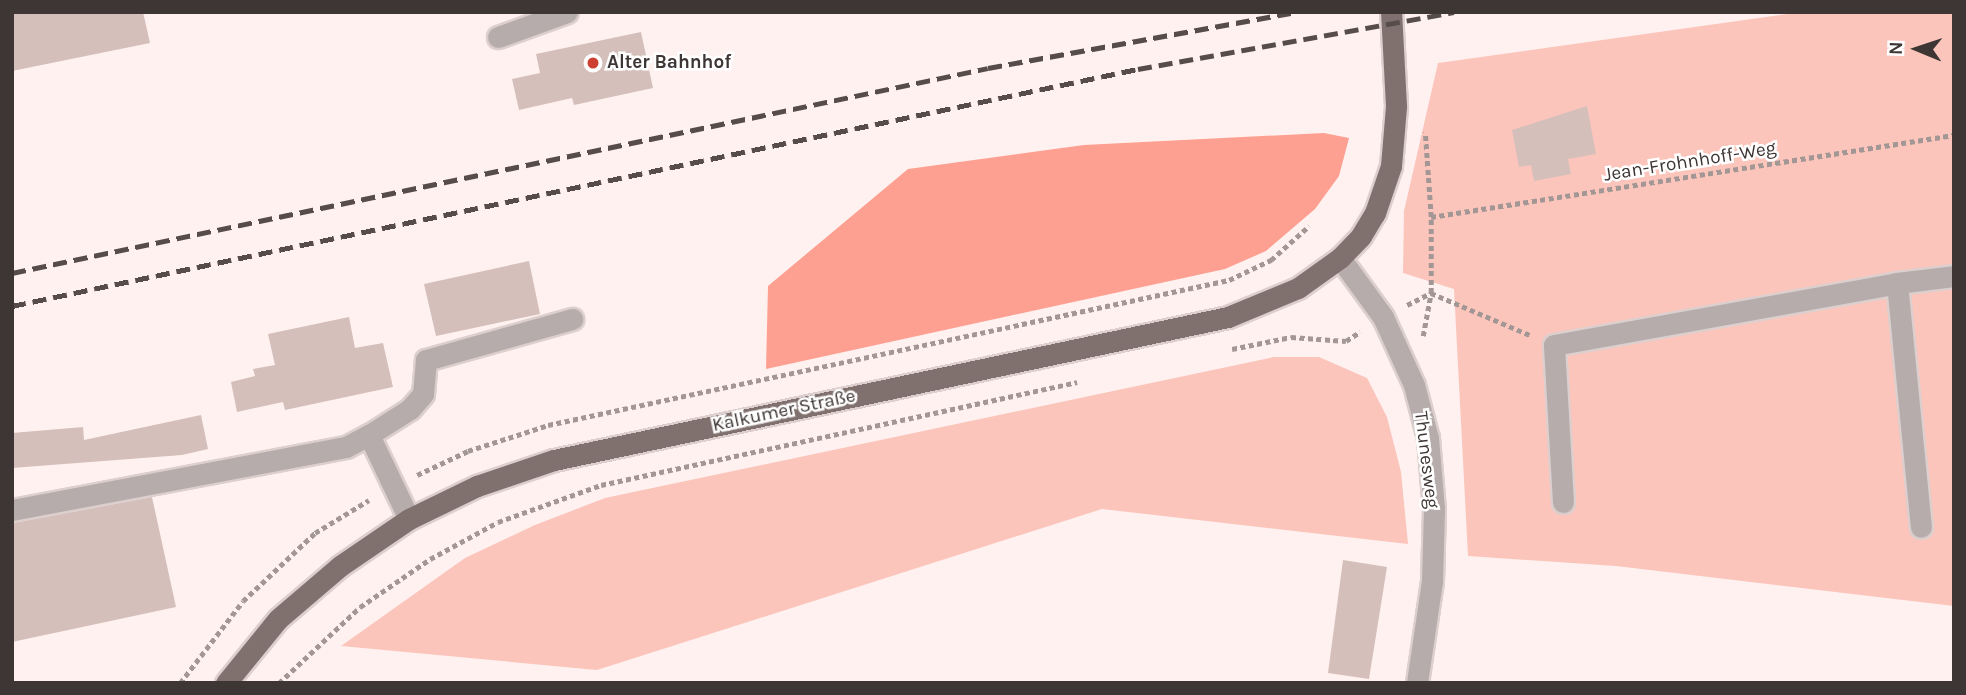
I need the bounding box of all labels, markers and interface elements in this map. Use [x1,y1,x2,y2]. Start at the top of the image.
north arrow [1882,14,1952,84]
text: N [1885,41,1907,55]
place label: Alter Bahnhof [607,52,731,74]
marker: Alter Bahnhof [585,55,601,71]
street label: Jean-Frohnhoff-Weg [1602,137,1778,187]
street label: Kalkumer Straße [710,385,858,437]
street label: Thunesweg [1409,410,1443,510]

